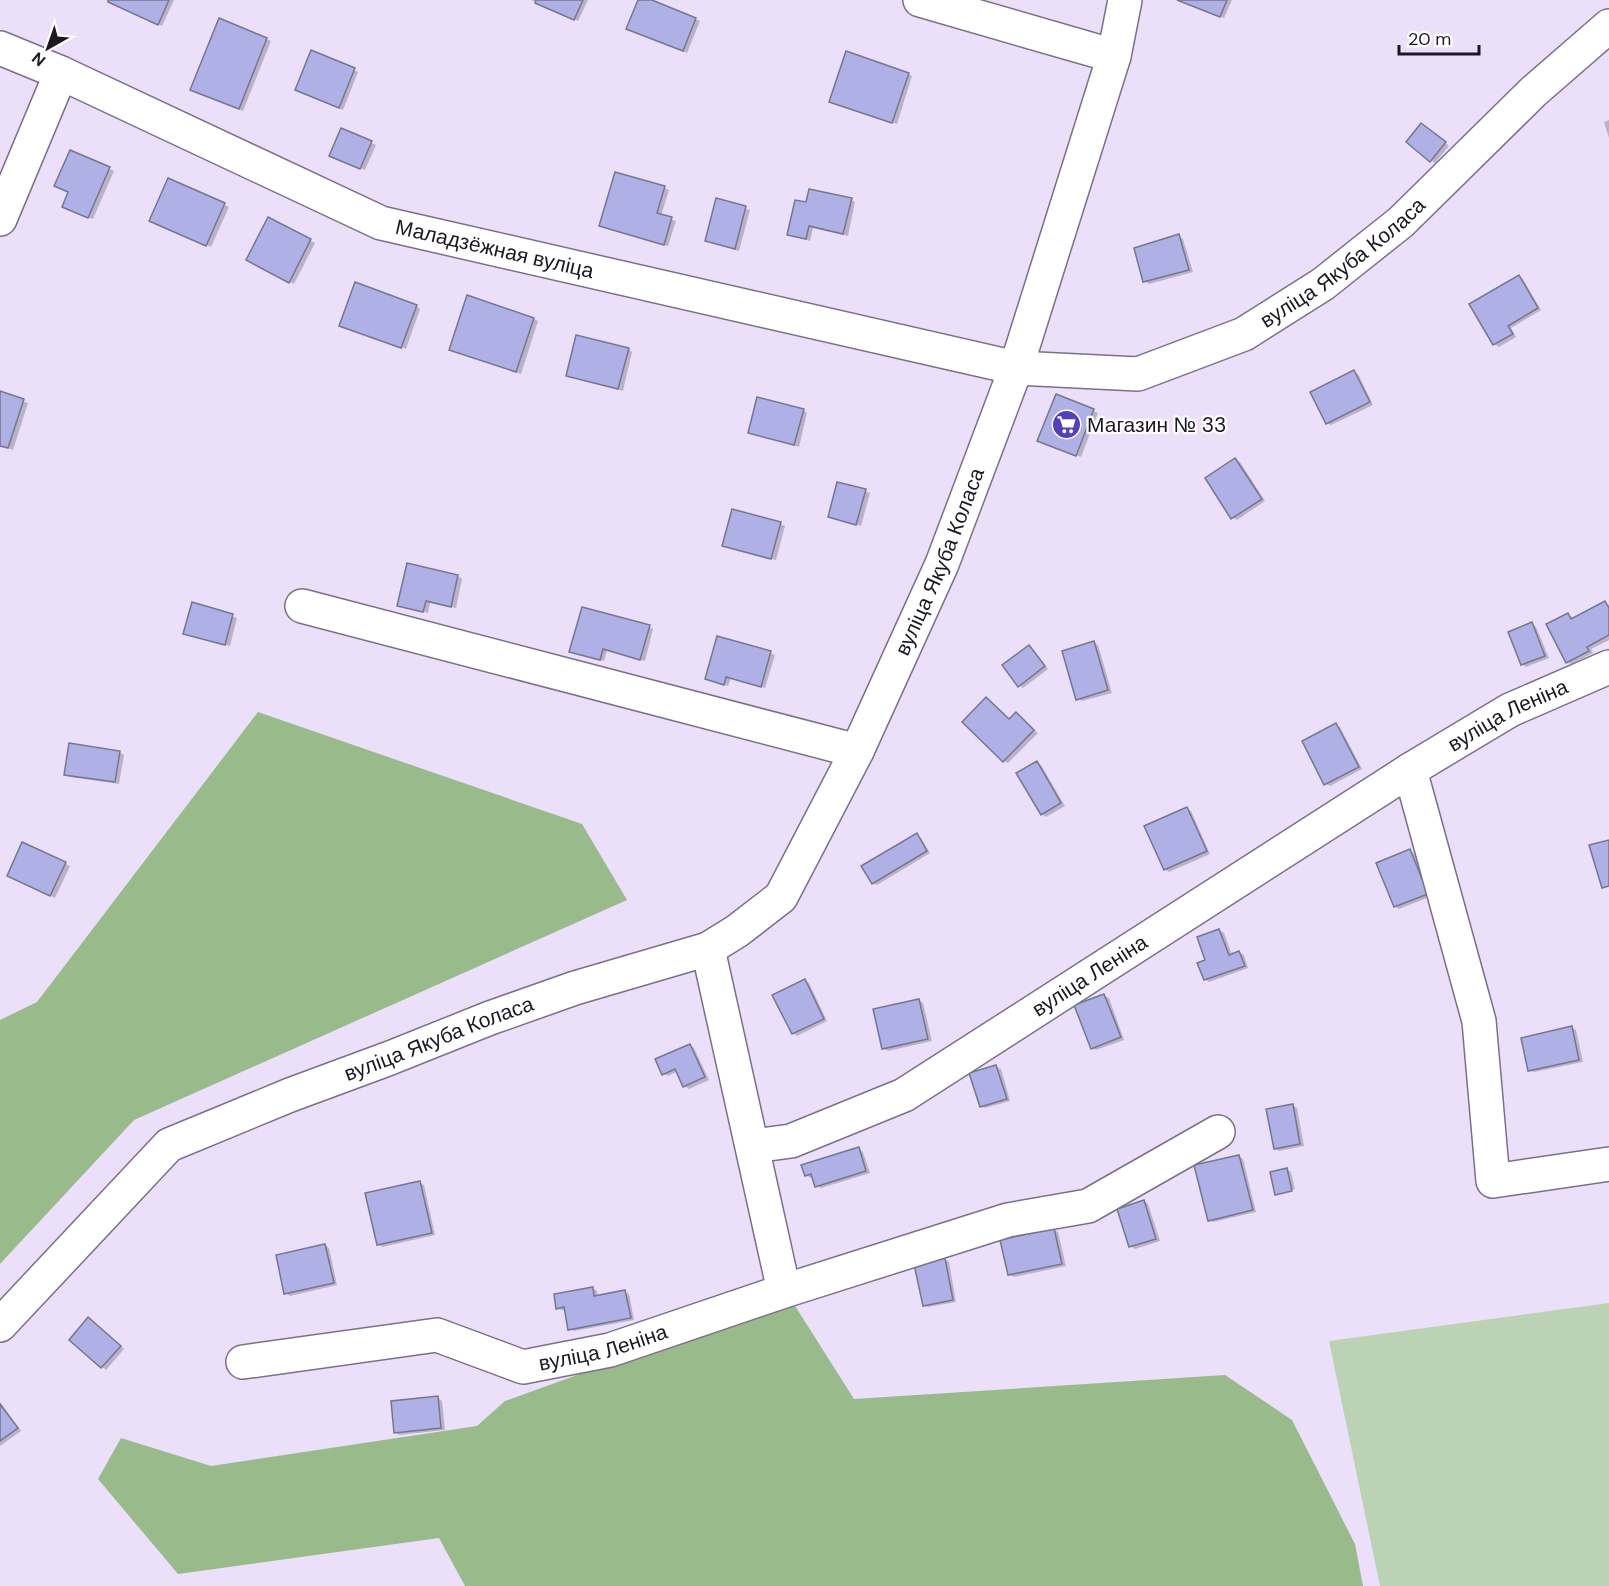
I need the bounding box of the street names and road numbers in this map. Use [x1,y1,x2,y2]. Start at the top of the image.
street label: вуліца Якуба Коласа [1255,191,1432,334]
street label: Маладзёжная вуліца [393,213,597,285]
street label: вуліца Якуба Коласа [888,464,991,660]
street label: вуліца Леніна [1442,672,1572,758]
street label: вуліца Леніна [1027,928,1153,1023]
street label: вуліца Якуба Коласа [340,990,538,1088]
street label: вуліца Леніна [536,1317,671,1378]

